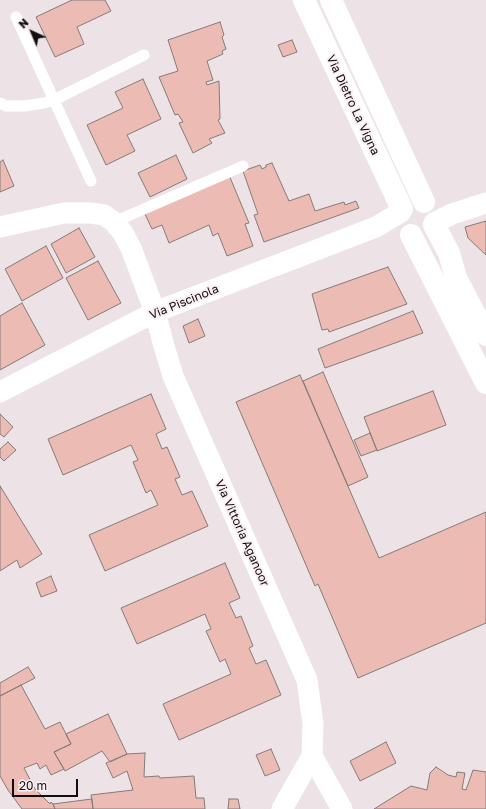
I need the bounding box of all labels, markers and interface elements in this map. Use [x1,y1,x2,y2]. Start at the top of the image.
north arrow [12,12,52,52]
text: N [16,15,31,31]
street label: Via Dietro La Vigna [324,53,382,157]
street label: Via Piscinola [147,282,221,322]
street label: Via Vittoria Aganoor [212,477,272,589]
scale bar [14,771,80,797]
text: 20 m [19,778,47,793]

